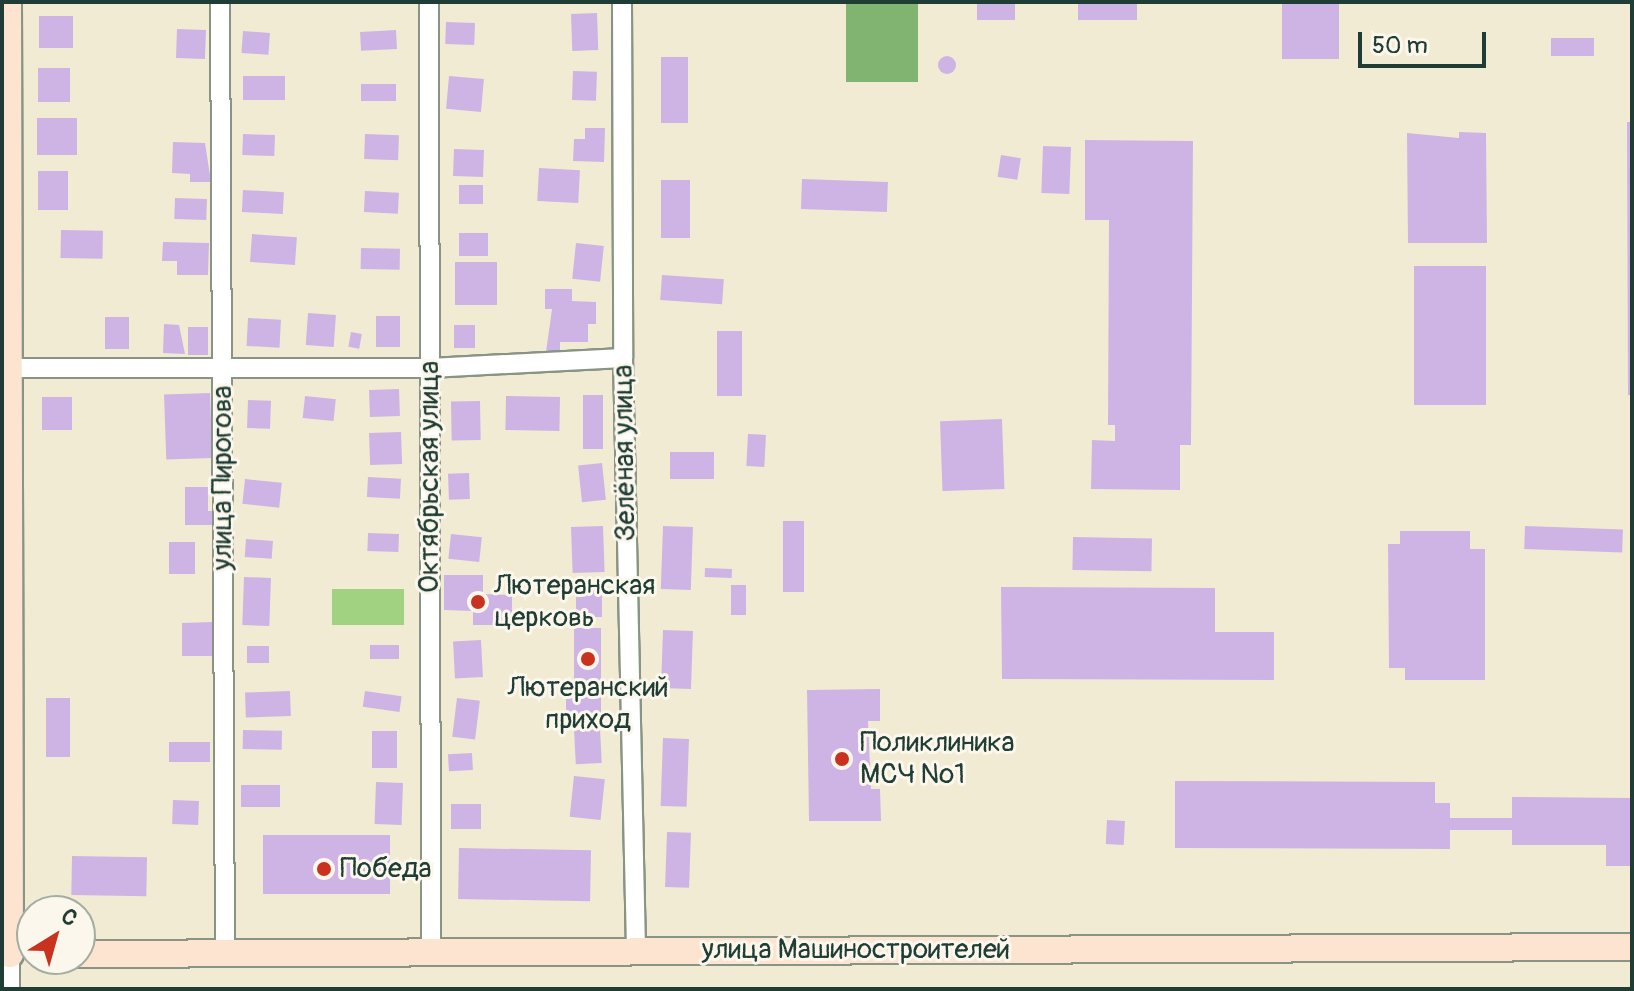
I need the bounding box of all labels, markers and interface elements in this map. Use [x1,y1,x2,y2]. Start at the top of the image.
scale bar [1362,16,1490,66]
text: 50 m [1372,31,1428,60]
street label: Октябрьская улица [413,361,447,593]
street label: Зелёная улица [607,365,643,541]
street label: улица Пирогова [206,386,240,570]
place label: Лютеранская церковь [494,569,656,635]
marker: Лютеранская церковь [469,593,487,611]
marker: Лютеранский приход [579,650,597,668]
place label: Лютеранский приход [507,671,669,737]
place label: Поликлиника МСЧ №1 [860,726,1015,792]
marker: Поликлиника МСЧ №1 [831,748,853,770]
place label: Победа [340,852,432,886]
marker: Победа [315,860,333,878]
north arrow [16,895,96,975]
text: С [55,902,83,933]
street label: улица Машиностроителей [702,933,1010,967]

